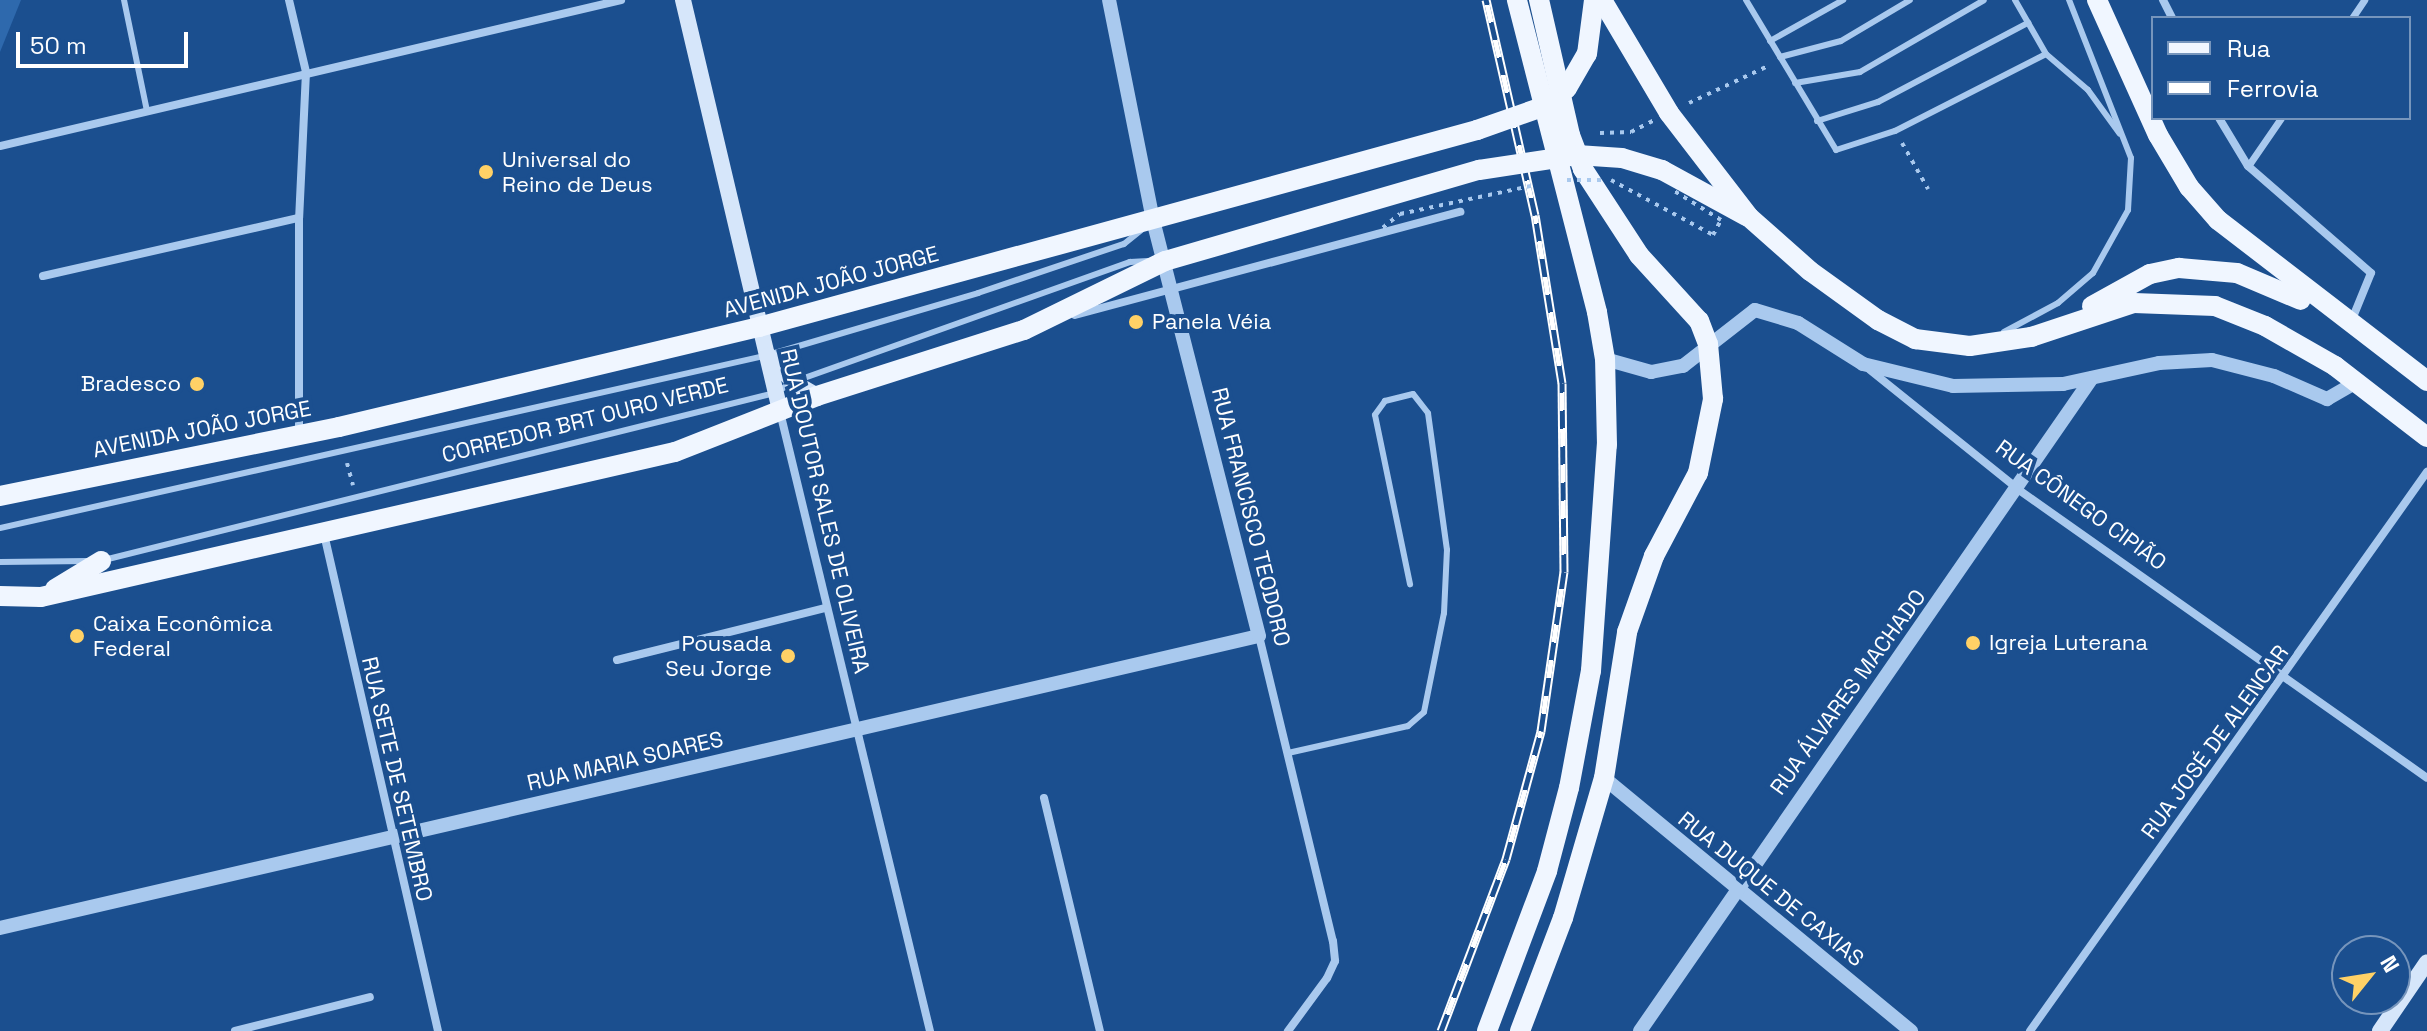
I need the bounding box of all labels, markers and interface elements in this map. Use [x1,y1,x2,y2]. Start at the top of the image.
scale bar [20,16,192,66]
legend [2151,16,2411,120]
text: 50 m [30,30,87,61]
text: Rua [2227,33,2271,64]
text: Ferrovia [2227,73,2319,104]
place label: Universal do Reino de Deus [502,146,653,198]
marker: Universal do Reino de Deus [477,163,495,181]
street label: AVENIDA JOÃO JORGE [720,241,942,323]
place label: Panela Véia [1152,309,1272,335]
marker: Panela Véia [1127,313,1145,331]
street label: RUA DOUTOR SALES DE OLIVEIRA [775,346,875,676]
place label: Bradesco [81,371,181,397]
street label: CORREDOR BRT OURO VERDE [439,371,731,469]
marker: Bradesco [188,375,206,393]
street label: RUA FRANCISCO TEODORO [1206,384,1296,650]
street label: AVENIDA JOÃO JORGE [90,395,314,463]
street label: RUA CÔNEGO CIPIÃO [1990,434,2172,576]
street label: RUA ÁLVARES MACHADO [1764,584,1932,800]
place label: Caixa Econômica Federal [93,610,273,662]
marker: Caixa Econômica Federal [68,627,86,645]
place label: Pousada Seu Jorge [665,630,772,682]
place label: Igreja Luterana [1989,630,2148,656]
marker: Igreja Luterana [1964,634,1982,652]
street label: RUA JOSÉ DE ALENCAR [2136,640,2294,844]
marker: Pousada Seu Jorge [779,647,797,665]
street label: RUA SETE DE SETEMBRO [356,654,438,904]
street label: RUA MARIA SOARES [524,726,726,796]
street label: RUA DUQUE DE CAXIAS [1673,806,1869,972]
north arrow [2331,935,2411,1015]
text: N [2374,951,2406,977]

